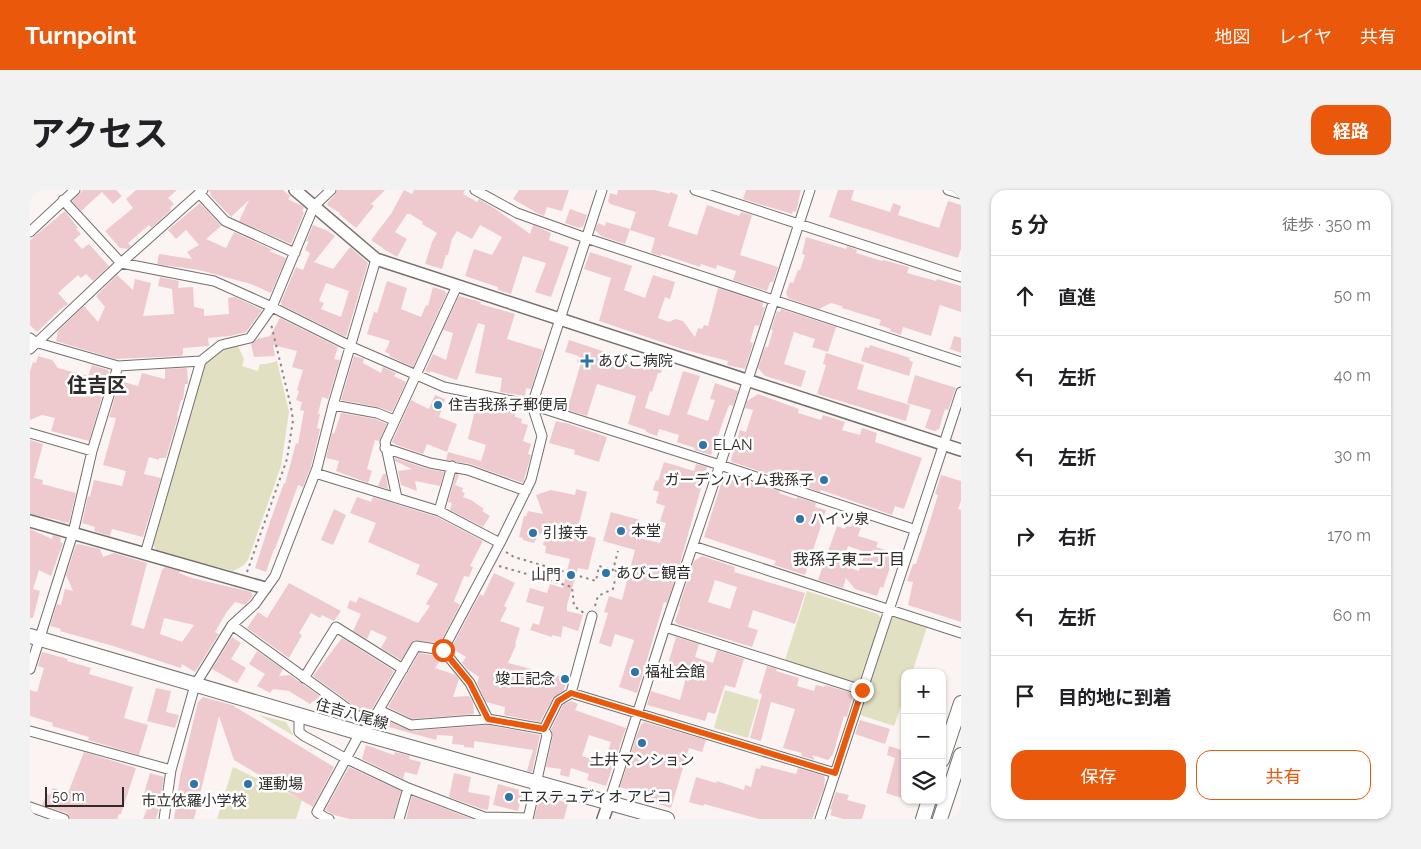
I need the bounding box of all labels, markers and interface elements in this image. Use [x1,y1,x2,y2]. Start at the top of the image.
text: Turnpoint [25,21,137,50]
text: 地図 [1215,26,1251,47]
text: レイヤ [1279,26,1332,47]
text: 共有 [1360,26,1396,47]
button: 経路 [1311,105,1391,155]
text: アクセス [30,113,168,154]
text: 5 分 [1011,212,1049,237]
text: 徒歩 · 350 m [1282,215,1371,234]
icon: ahead [1011,282,1039,310]
text: 直進 [1058,286,1096,308]
text: 50 m [1334,286,1371,305]
place label: あびこ病院 [598,352,673,370]
marker: あびこ病院 [580,354,594,368]
icon: left [1011,362,1039,390]
text: 左折 [1058,366,1096,388]
text: 40 m [1334,366,1371,385]
district label: 住吉区 [67,373,127,397]
place label: 住吉我孫子郵便局 [448,396,568,414]
marker: 住吉我孫子郵便局 [432,399,444,411]
place label: ELAN [713,436,753,454]
marker: ELAN [697,439,709,451]
icon: left [1011,442,1039,470]
text: 左折 [1058,446,1096,468]
text: 30 m [1334,446,1371,465]
place label: ガーデンハイム我孫子 [665,471,814,489]
marker: ガーデンハイム我孫子 [818,474,830,486]
place label: ハイツ泉 [810,510,870,528]
marker: ハイツ泉 [794,513,806,525]
place label: 本堂 [631,522,661,540]
icon: right [1011,522,1039,550]
place label: 引接寺 [543,524,588,542]
marker: 本堂 [615,525,627,537]
text: 右折 [1058,526,1096,548]
text: 170 m [1327,526,1371,545]
marker: 引接寺 [527,527,539,539]
district label: 我孫子東二丁目 [793,550,905,569]
place label: あびこ観音 [616,564,691,582]
place label: 山門 [531,566,561,584]
marker: あびこ観音 [600,567,612,579]
marker: 山門 [565,569,577,581]
icon: left [1011,602,1039,630]
text: 左折 [1058,606,1096,628]
text: 60 m [1333,606,1371,625]
route start [432,639,455,662]
place label: 福祉会館 [645,663,705,681]
marker: 福祉会館 [629,666,641,678]
map controls [901,669,946,804]
button: + [901,669,946,714]
place label: 竣工記念 [495,670,555,688]
marker: 竣工記念 [559,673,571,685]
route end [851,679,874,702]
icon: arrive [1011,682,1039,710]
text: 目的地に到着 [1058,686,1172,708]
street label: 住吉八尾線 [313,695,391,733]
button: − [901,714,946,759]
marker: 土井マンション [636,737,648,749]
button: 保存 [1011,750,1186,800]
button: 共有 [1196,750,1371,800]
place label: 土井マンション [589,751,695,769]
button: layers [901,759,946,804]
place label: 運動場 [258,775,303,793]
marker: 市立依羅小学校 [188,778,200,790]
marker: 運動場 [242,778,254,790]
scale bar [45,784,124,807]
text: 50 m [52,788,85,804]
place label: エステュディオ アビコ [519,788,672,806]
marker: エステュディオ アビコ [503,791,515,803]
place label: 市立依羅小学校 [141,792,247,810]

